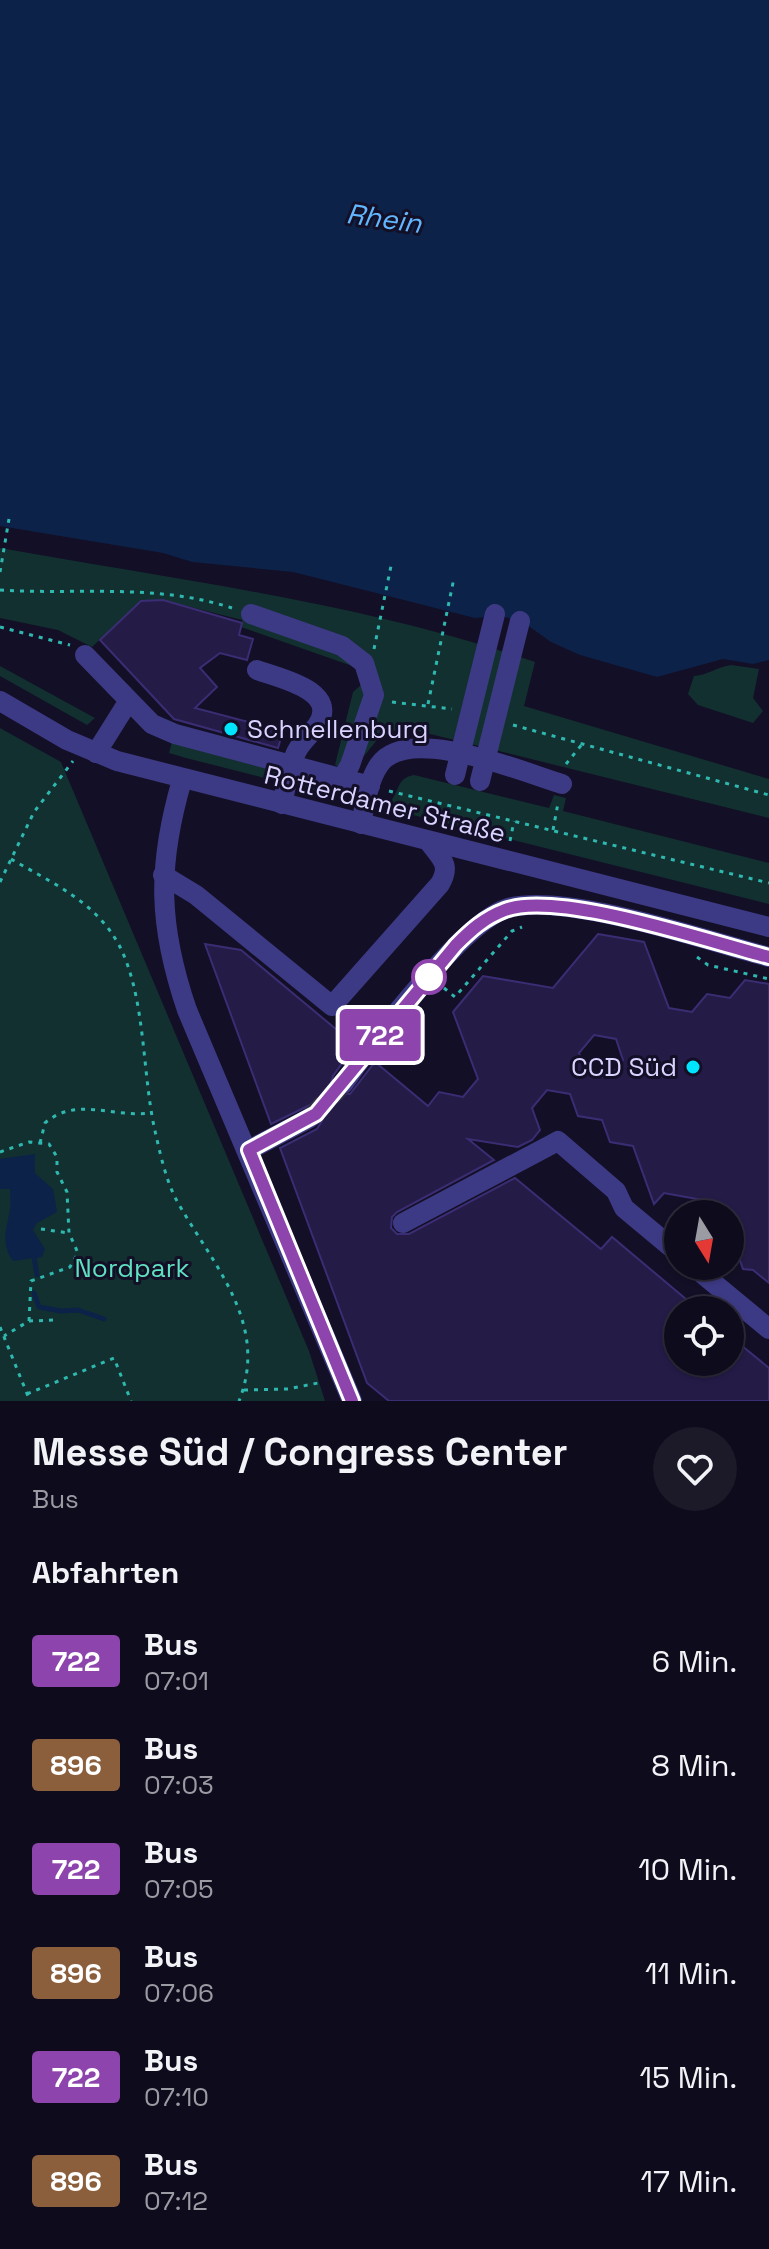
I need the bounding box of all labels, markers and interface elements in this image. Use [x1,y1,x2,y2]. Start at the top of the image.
water label: Rhein [344,195,425,241]
place label: Schnellenburg [247,712,429,746]
marker: Schnellenburg [222,720,240,738]
street label: Rotterdamer Straße [261,758,509,850]
unlabelled marker [412,960,446,994]
line badge: 722 [334,1009,426,1061]
text: 722 [356,1017,404,1053]
place label: CCD Süd [571,1050,677,1084]
marker: CCD Süd [684,1058,702,1076]
north arrow [664,1200,744,1280]
map controls [664,1200,744,1376]
park label: Nordpark [75,1251,189,1285]
button: locate [664,1296,744,1376]
button: heart [653,1427,737,1511]
text: Messe Süd / Congress Center [32,1428,568,1476]
text: Bus [32,1482,79,1516]
text: Abfahrten [32,1553,179,1592]
text: Bus [144,1625,198,1664]
text: 6 Min. [652,1642,737,1681]
text: 722 [52,1643,100,1679]
text: 07:01 [144,1664,209,1698]
text: Bus [144,1729,198,1768]
text: 8 Min. [651,1746,737,1785]
text: 896 [50,1747,102,1783]
text: 07:03 [144,1768,214,1802]
text: Bus [144,1833,198,1872]
text: 10 Min. [638,1850,737,1889]
text: 722 [52,1851,100,1887]
text: 07:05 [144,1872,214,1906]
text: Bus [144,1937,198,1976]
text: 11 Min. [645,1954,737,1993]
text: 896 [50,1955,102,1991]
text: 07:06 [144,1976,214,2010]
text: Bus [144,2041,198,2080]
text: 15 Min. [640,2058,737,2097]
text: 722 [52,2059,100,2095]
text: 07:10 [144,2080,209,2114]
text: Bus [144,2145,198,2184]
text: 17 Min. [641,2162,737,2201]
text: 896 [50,2163,102,2199]
text: 07:12 [144,2184,208,2218]

